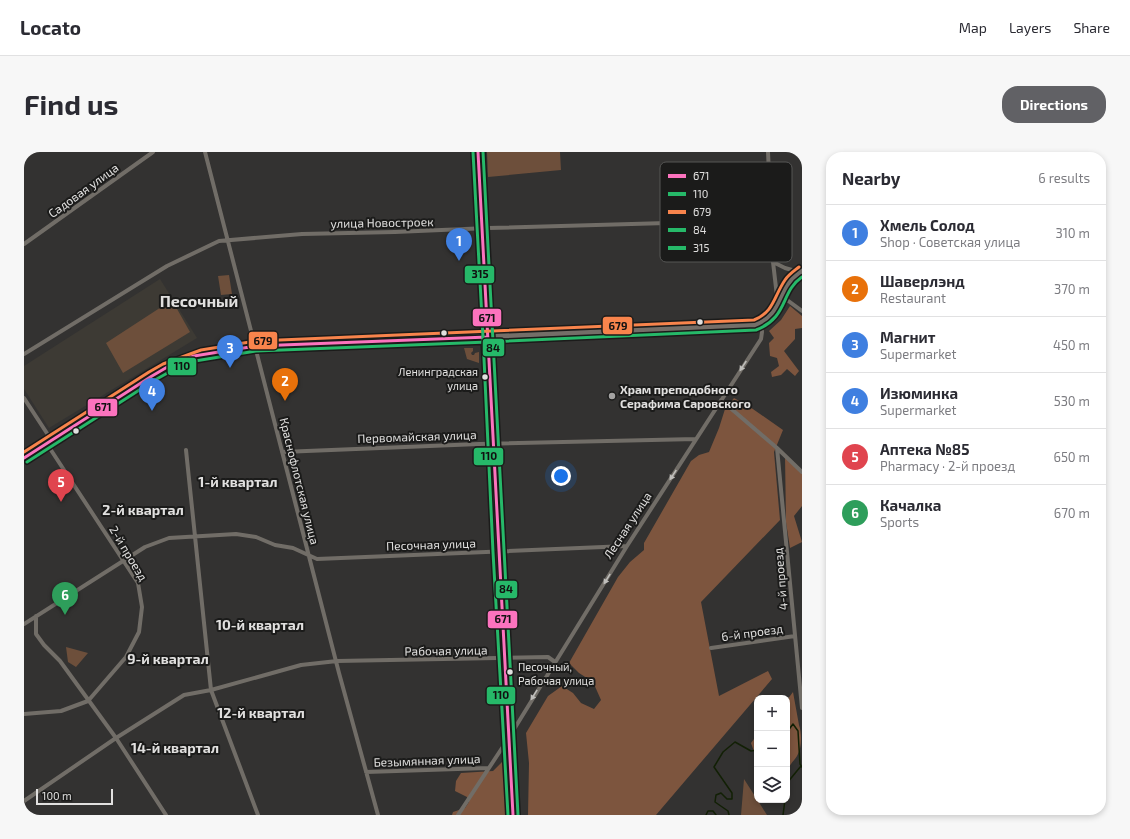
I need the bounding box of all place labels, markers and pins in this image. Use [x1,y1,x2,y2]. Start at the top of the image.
pin: 1 [446,228,472,261]
unlabelled marker [695,317,705,327]
unlabelled marker [439,328,449,338]
pin: 3 [217,335,243,368]
place label: Ленинградская улица [398,365,478,393]
pin: 2 [272,368,298,401]
marker: Ленинградская улица [480,372,490,382]
pin: 4 [139,378,165,411]
place label: Храм преподобного Серафима Саровского [620,382,751,410]
marker: Храм преподобного Серафима Саровского [607,391,617,401]
unlabelled marker [71,426,81,436]
pin: 5 [48,469,74,502]
pin: 6 [52,582,78,615]
place label: Песочный, Рабочая улица [518,660,594,688]
marker: Песочный, Рабочая улица [505,667,515,677]

